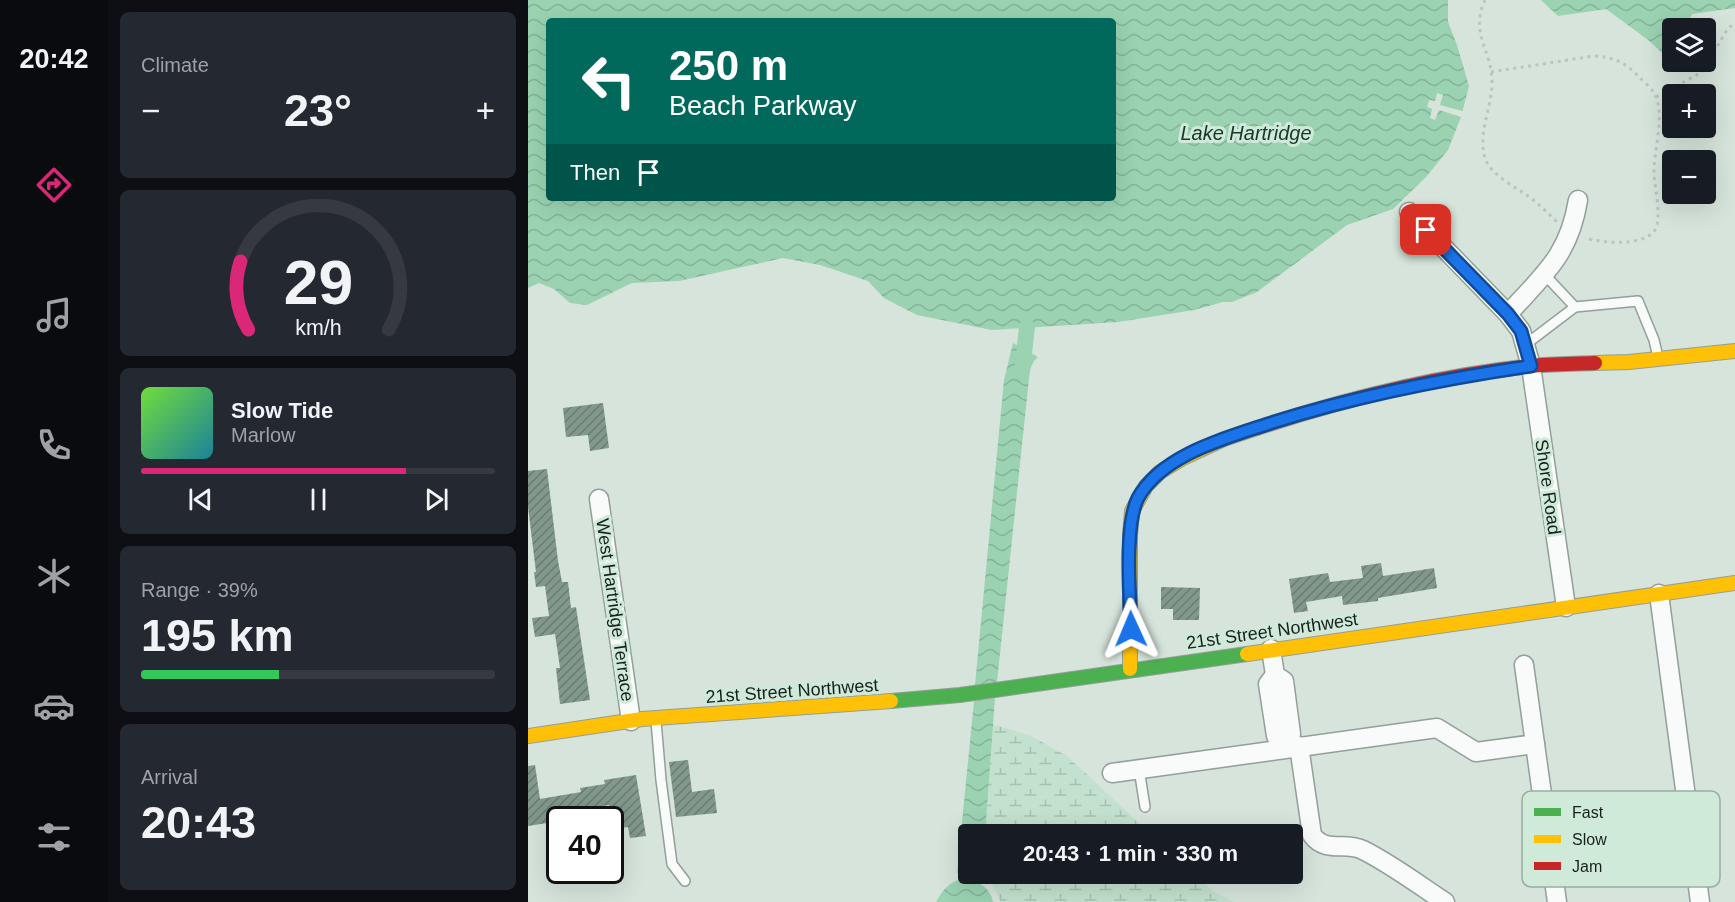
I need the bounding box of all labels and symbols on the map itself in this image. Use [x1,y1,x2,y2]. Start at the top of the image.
water label: Lake Hartridge [1180,122,1312,144]
pin [1400,204,1451,255]
street label: Shore Road [1531,438,1565,536]
street label: West Hartridge Terrace [592,517,638,703]
position arrow [1099,597,1163,661]
street label: 21st Street Northwest [1185,609,1359,653]
street label: 21st Street Northwest [705,675,879,707]
legend [1522,791,1720,887]
text: Fast [1572,804,1604,821]
speed limit sign: 40 [546,806,624,884]
text: Slow [1572,831,1607,848]
text: Jam [1572,858,1602,875]

